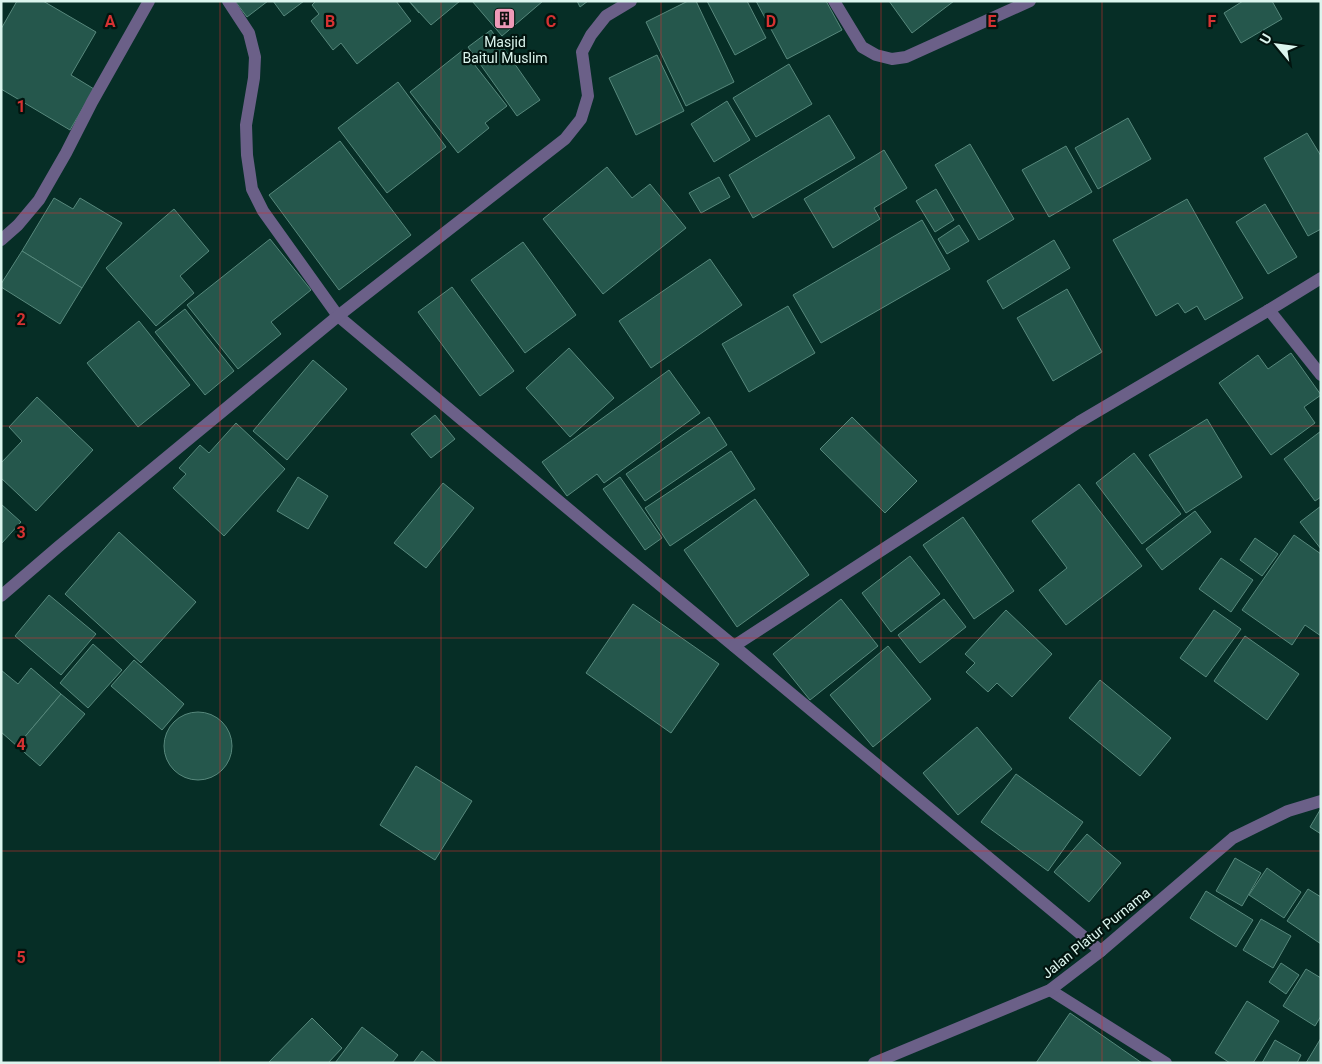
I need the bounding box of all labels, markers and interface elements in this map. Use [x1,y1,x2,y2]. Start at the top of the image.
building icon: Masjid Baitul Muslim [493,7,517,31]
text: A [105,12,116,31]
text: B [325,12,335,31]
text: C [546,12,556,31]
text: D [766,12,776,31]
text: E [988,12,997,31]
text: F [1208,12,1217,31]
north arrow [1252,20,1302,70]
text: U [1256,31,1275,47]
place label: Masjid Baitul Muslim [462,34,548,66]
text: 1 [16,97,26,116]
text: 2 [16,310,26,329]
text: 3 [16,523,26,542]
text: 4 [16,735,26,754]
street label: Jalan Platur Purnama [1039,884,1153,982]
text: 5 [16,948,26,967]

